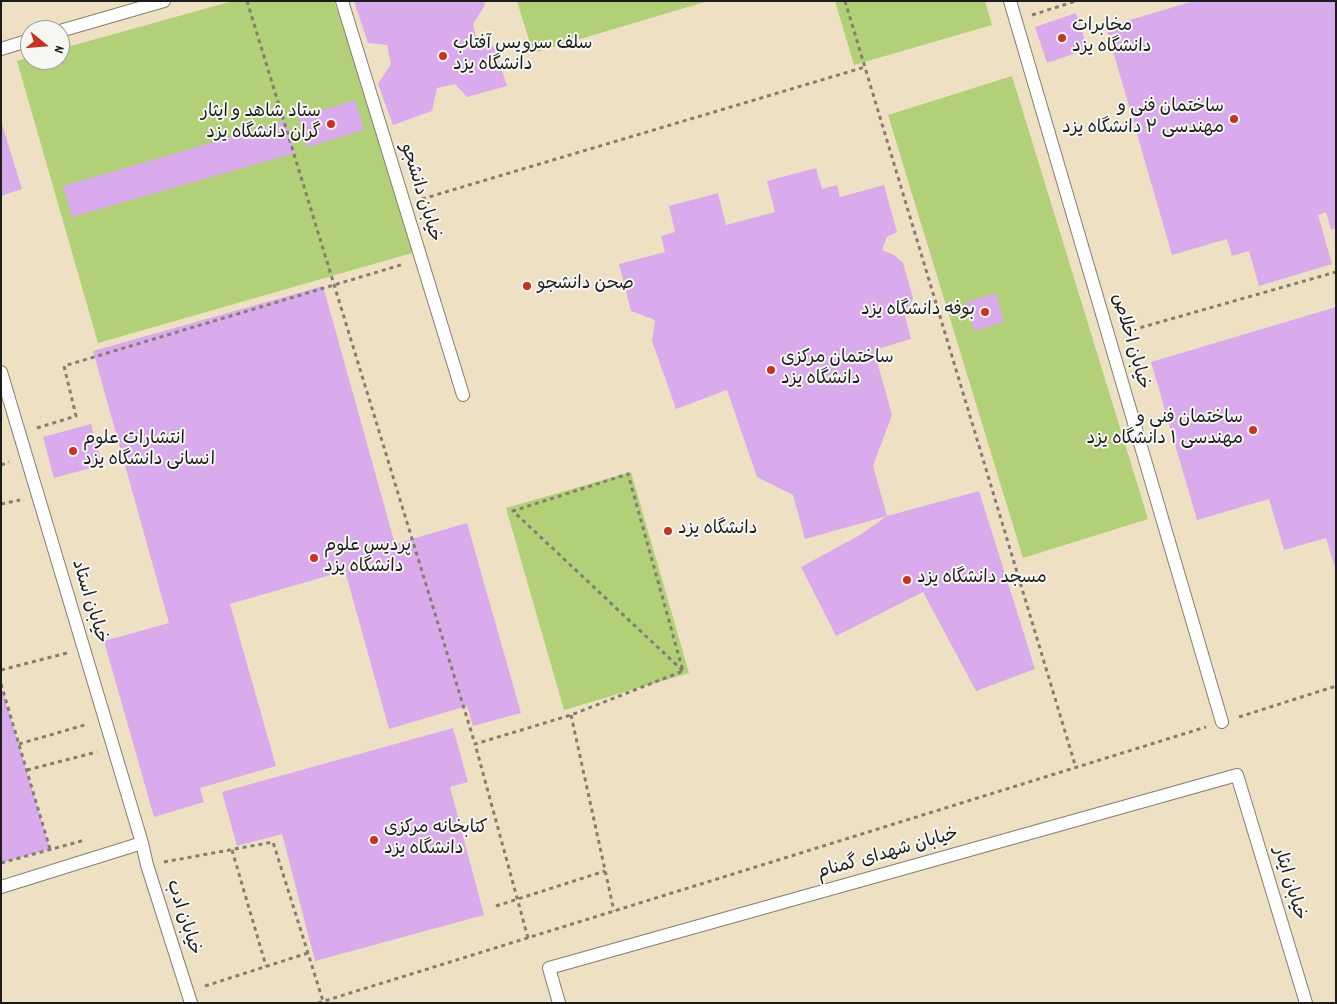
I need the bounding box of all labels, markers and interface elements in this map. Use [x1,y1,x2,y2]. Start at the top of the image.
place label: مخابرات دانشگاه یزد [1072,17,1151,59]
north arrow [20,20,70,70]
marker: مخابرات دانشگاه یزد [1056,32,1068,44]
place label: سلف سرویس آفتاب دانشگاه یزد [453,35,593,78]
text: N [48,43,69,55]
marker: سلف سرویس آفتاب دانشگاه یزد [437,50,449,62]
place label: ساختمان فنی و مهندسی ۲ دانشگاه یزد [1062,98,1224,140]
place label: ستاد شاهد و ایثار گران دانشگاه یزد [201,103,321,146]
marker: ساختمان فنی و مهندسی ۲ دانشگاه یزد [1228,113,1240,125]
marker: ستاد شاهد و ایثار گران دانشگاه یزد [325,118,337,130]
street label: خیابان دانشجو [394,141,444,245]
place label: صحن دانشجو [537,275,634,297]
marker: صحن دانشجو [521,280,533,292]
street label: خیابان اخلاص [1105,292,1153,392]
place label: بوفه دانشگاه یزد [861,301,975,323]
marker: بوفه دانشگاه یزد [979,306,991,318]
place label: ساختمان مرکزی دانشگاه یزد [781,349,894,392]
marker: ساختمان مرکزی دانشگاه یزد [765,364,777,376]
place label: ساختمان فنی و مهندسی ۱ دانشگاه یزد [1087,409,1243,452]
marker: ساختمان فنی و مهندسی ۱ دانشگاه یزد [1247,424,1259,436]
place label: انتشارات علوم انسانی دانشگاه یزد [83,430,215,472]
marker: انتشارات علوم انسانی دانشگاه یزد [67,445,79,457]
place label: دانشگاه یزد [678,520,757,542]
marker: دانشگاه یزد [662,525,674,537]
place label: پردیس علوم دانشگاه یزد [324,537,411,580]
marker: پردیس علوم دانشگاه یزد [308,552,320,564]
street label: خیابان استاد [65,558,111,646]
place label: مسجد دانشگاه یزد [917,569,1047,591]
marker: مسجد دانشگاه یزد [901,574,913,586]
place label: کتابخانه مرکزی دانشگاه یزد [384,819,488,862]
street label: خیابان شهدای گمنام [815,825,961,885]
marker: کتابخانه مرکزی دانشگاه یزد [368,834,380,846]
street label: خیابان ایثار [1267,845,1309,923]
street label: خیابان ادب [160,878,204,958]

